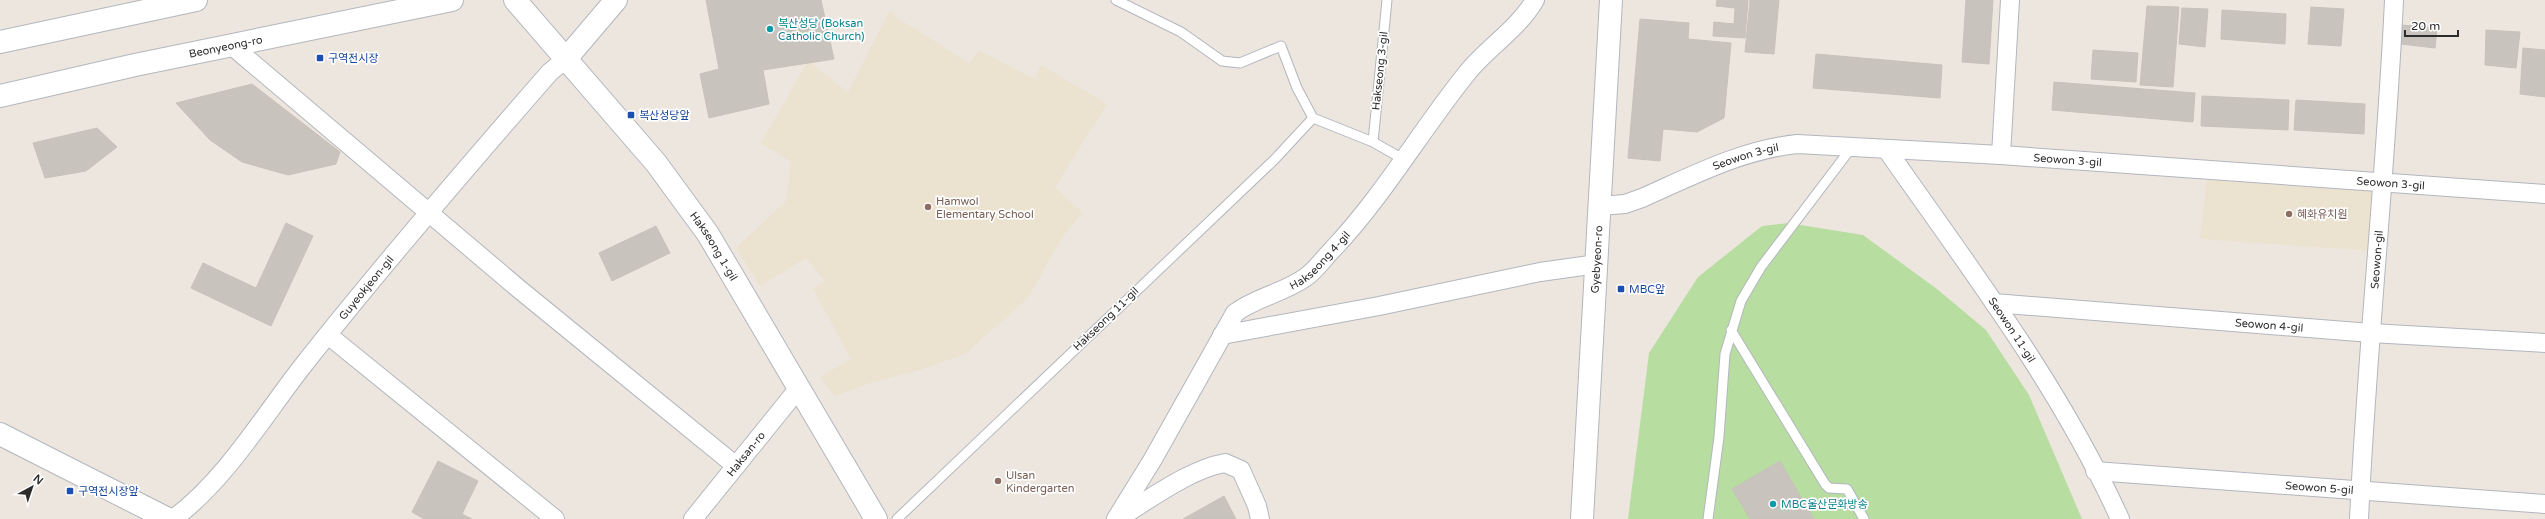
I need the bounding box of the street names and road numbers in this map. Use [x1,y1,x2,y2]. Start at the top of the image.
street label: Hakseong 3-gil [1369,31,1391,111]
street label: Beonyeong-ro [188,32,264,60]
street label: Seowon 3-gil [1711,140,1780,173]
street label: Seowon 3-gil [2033,151,2102,169]
street label: Seowon 3-gil [2356,174,2425,192]
street label: Hakseong 1-gil [687,209,741,283]
street label: Gyebyeon-ro [1588,225,1605,294]
street label: Hakseong 4-gil [1287,228,1353,292]
street label: Seowon-gil [2368,230,2385,289]
street label: Guyeokjeon-gil [336,253,396,322]
street label: Hakseong 11-gil [1071,285,1141,353]
street label: Seowon 11-gil [1986,295,2038,365]
street label: Seowon 4-gil [2234,316,2304,334]
street label: Haksan-ro [724,428,768,479]
street label: Seowon 5-gil [2285,478,2354,496]

